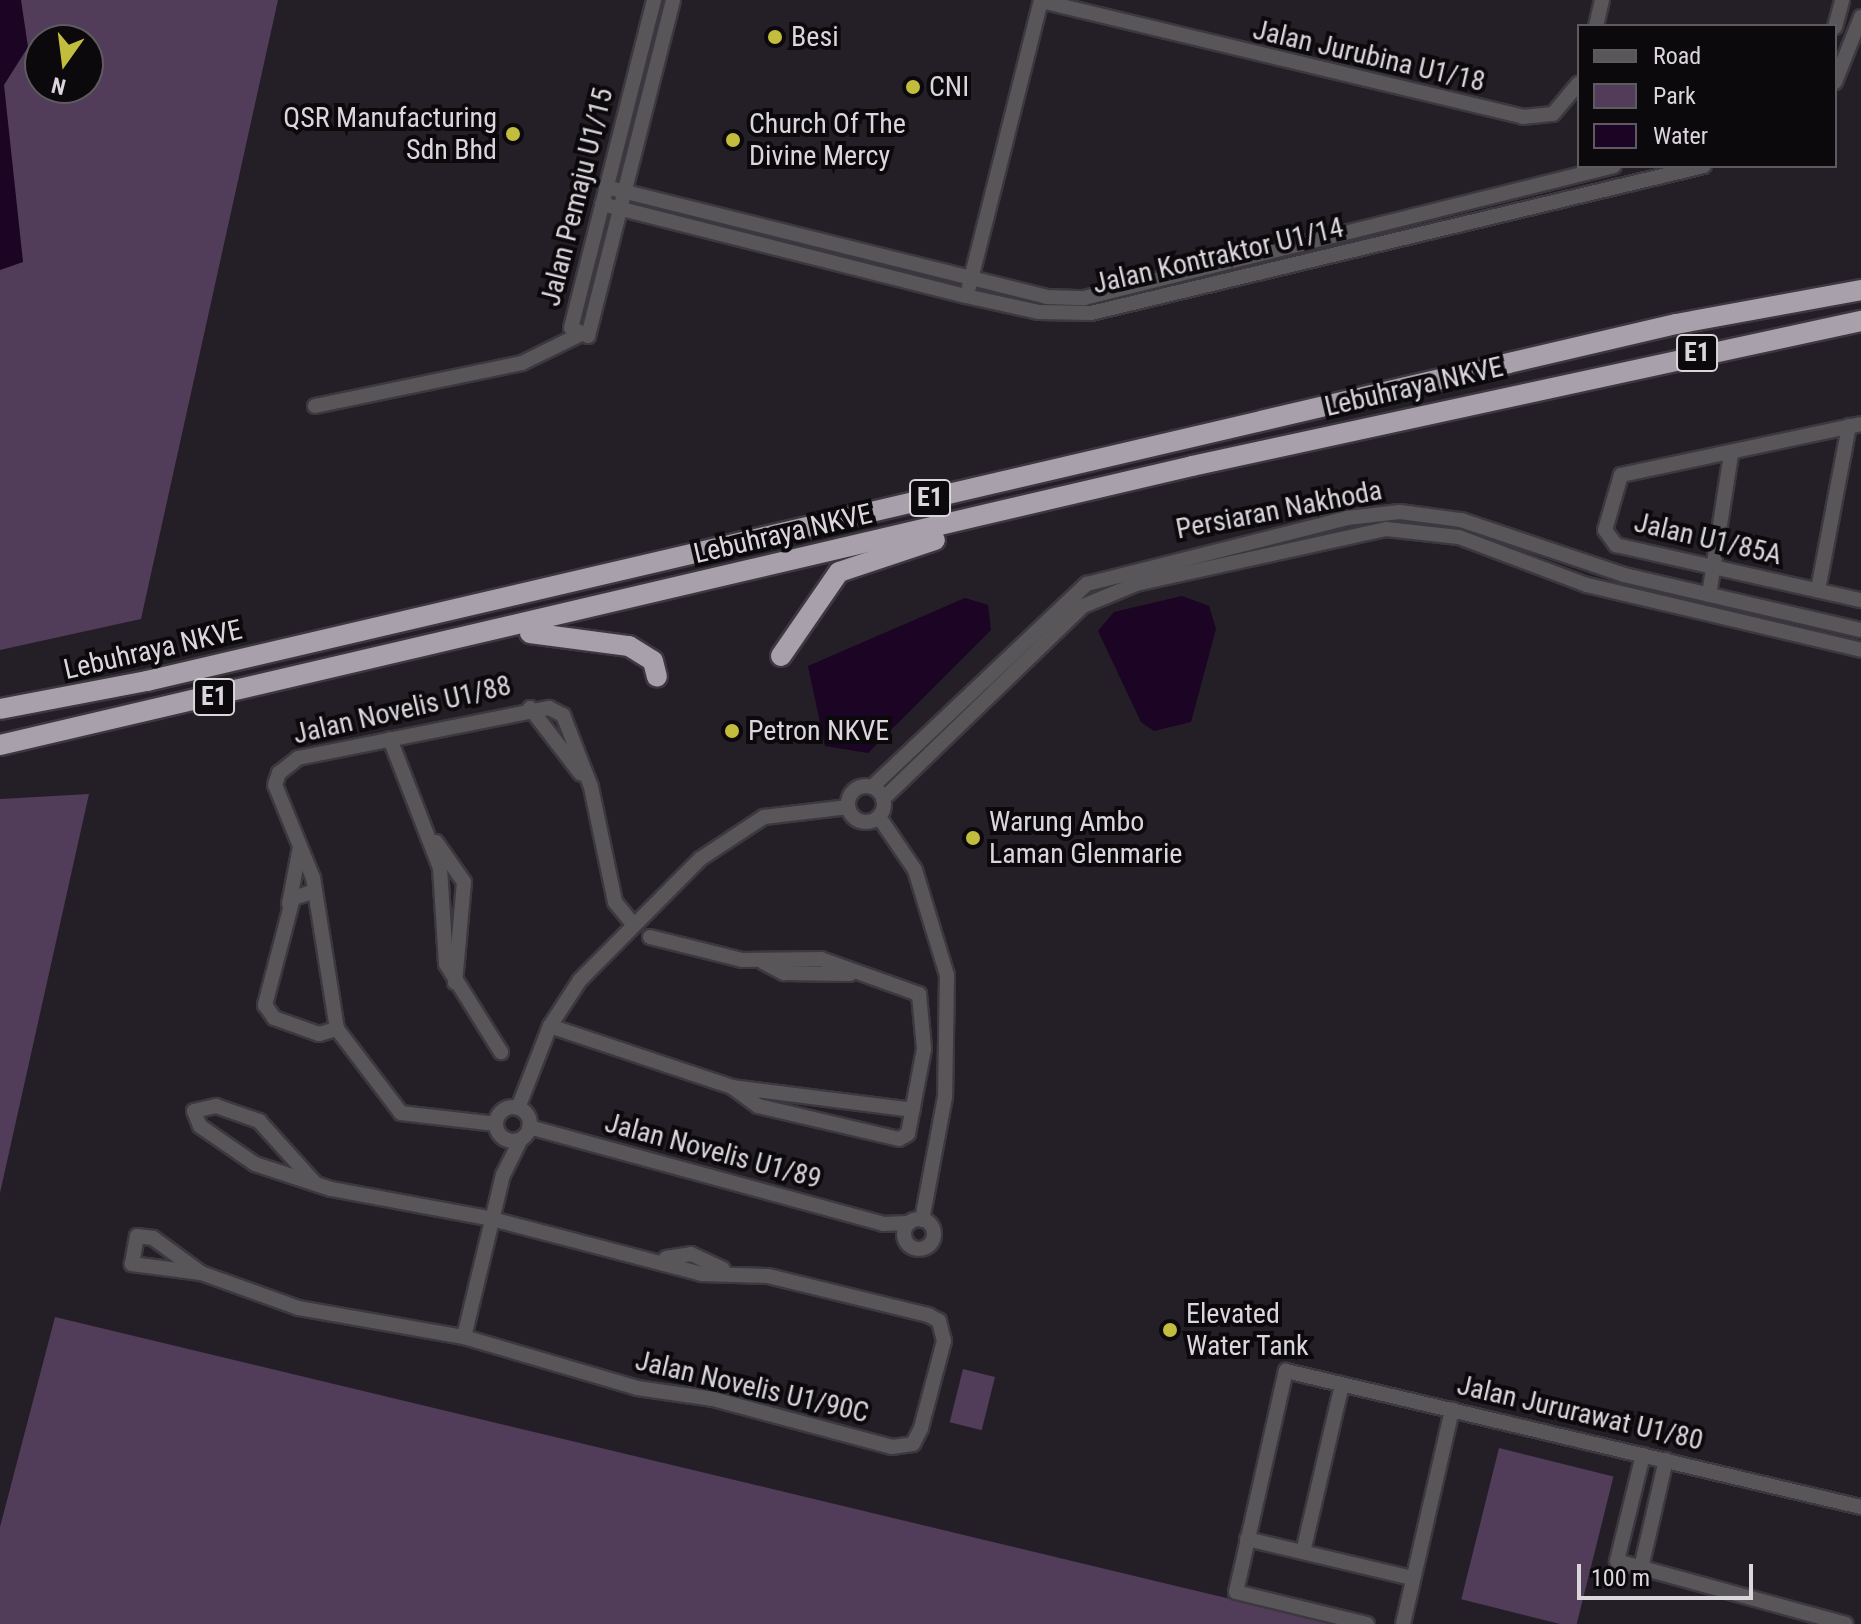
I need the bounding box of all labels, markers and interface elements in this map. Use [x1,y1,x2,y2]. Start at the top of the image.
street label: Jalan Jurubina U1/18 [1250,13,1488,99]
place label: Besi [791,20,839,54]
north arrow [24,24,104,104]
legend [1577,24,1837,168]
marker: Besi [766,28,784,46]
text: Road [1653,42,1701,70]
place label: CNI [929,70,969,104]
text: N [49,72,68,100]
marker: CNI [904,78,922,96]
text: Park [1653,82,1696,110]
street label: Jalan Pemaju U1/15 [534,84,620,310]
place label: QSR Manufacturing Sdn Bhd [283,101,497,167]
place label: Church Of The Divine Mercy [749,107,906,173]
text: Water [1653,122,1708,150]
marker: QSR Manufacturing Sdn Bhd [504,125,522,143]
marker: Church Of The Divine Mercy [724,131,742,149]
street label: Jalan Kontraktor U1/14 [1089,211,1347,301]
road number: E1 [1675,331,1719,375]
street label: Lebuhraya NKVE [1322,350,1506,424]
street label: Persiaran Nakhoda [1173,474,1385,546]
road number: E1 [908,476,952,520]
street label: Lebuhraya NKVE [691,497,875,571]
street label: Jalan U1/85A [1631,506,1785,572]
street label: Lebuhraya NKVE [61,613,245,687]
street label: Jalan Novelis U1/88 [290,669,514,751]
road number: E1 [192,675,236,719]
place label: Petron NKVE [748,714,889,748]
marker: Petron NKVE [723,722,741,740]
place label: Warung Ambo Laman Glenmarie [989,805,1182,871]
marker: Warung Ambo Laman Glenmarie [964,829,982,847]
street label: Jalan Novelis U1/89 [601,1106,825,1196]
place label: Elevated Water Tank [1186,1297,1309,1363]
marker: Elevated Water Tank [1161,1321,1179,1339]
street label: Jalan Novelis U1/90C [632,1344,872,1430]
street label: Jalan Jururawat U1/80 [1454,1368,1706,1458]
scale bar [1581,1548,1757,1598]
text: 100 m [1591,1564,1650,1592]

